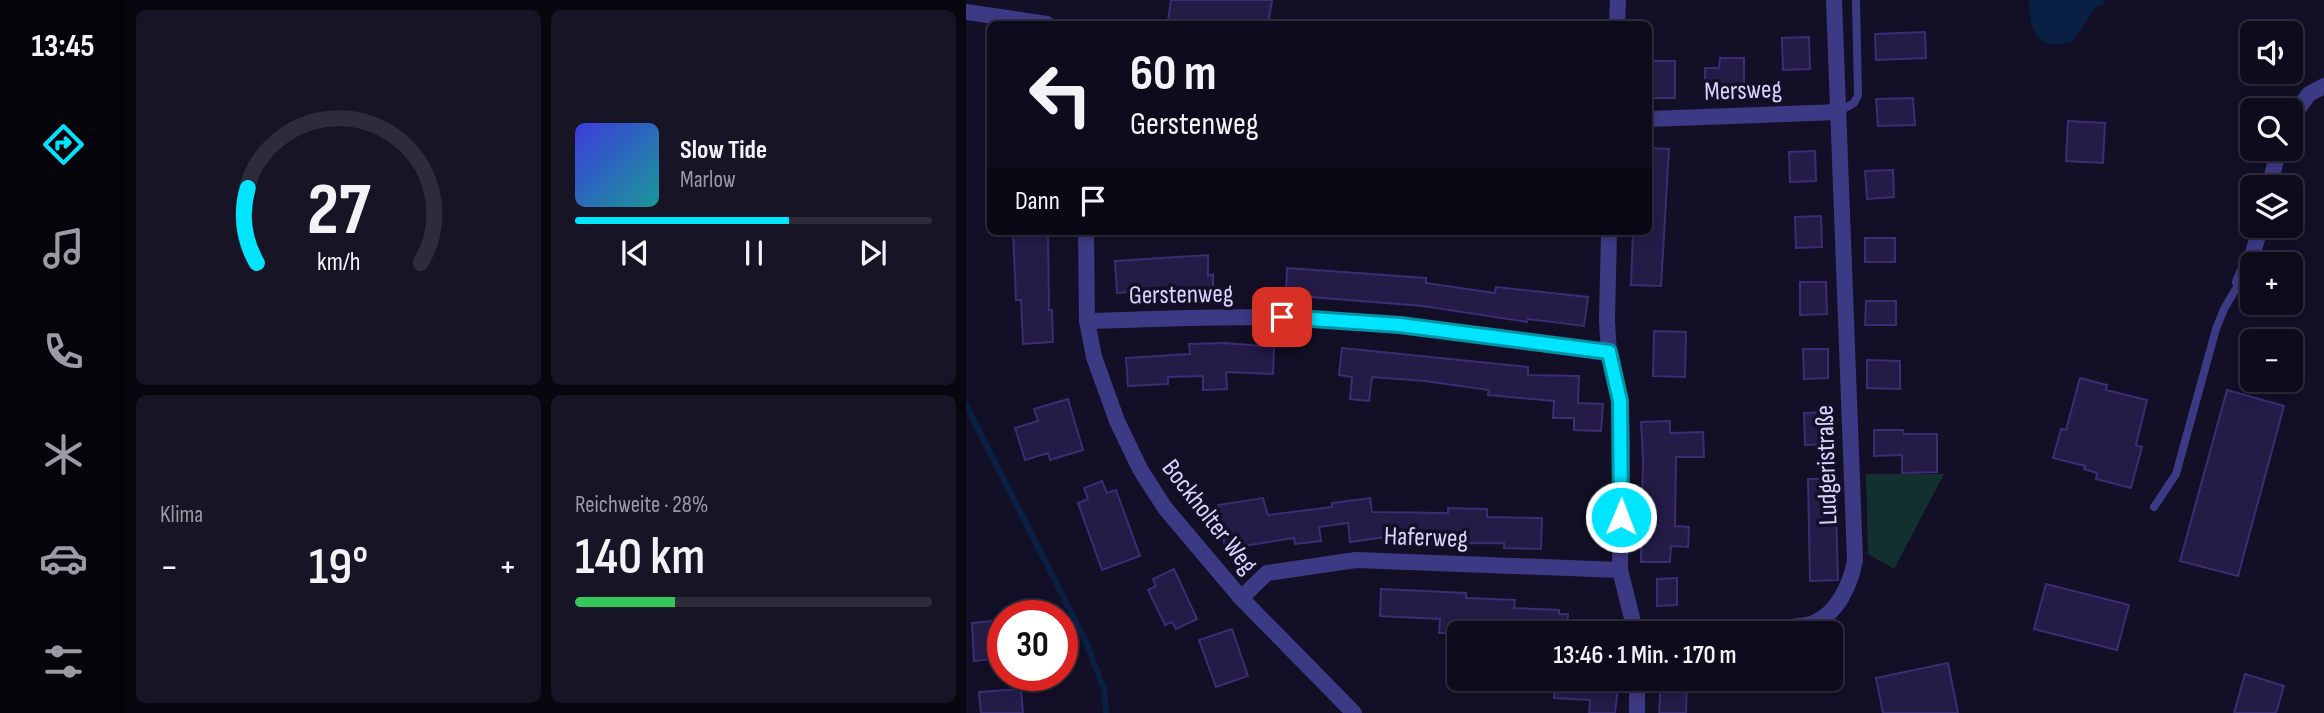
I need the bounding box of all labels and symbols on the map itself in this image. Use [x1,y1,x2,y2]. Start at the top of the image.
street label: Mersweg [1704,74,1782,108]
street label: Gerstenweg [1128,279,1234,311]
pin [1252,287,1312,347]
street label: Ludgeristraße [1809,404,1845,526]
street label: Bockholter Weg [1155,454,1263,580]
position arrow [1584,480,1658,554]
street label: Haferweg [1384,521,1468,555]
speed limit sign: 30 [987,600,1078,691]

